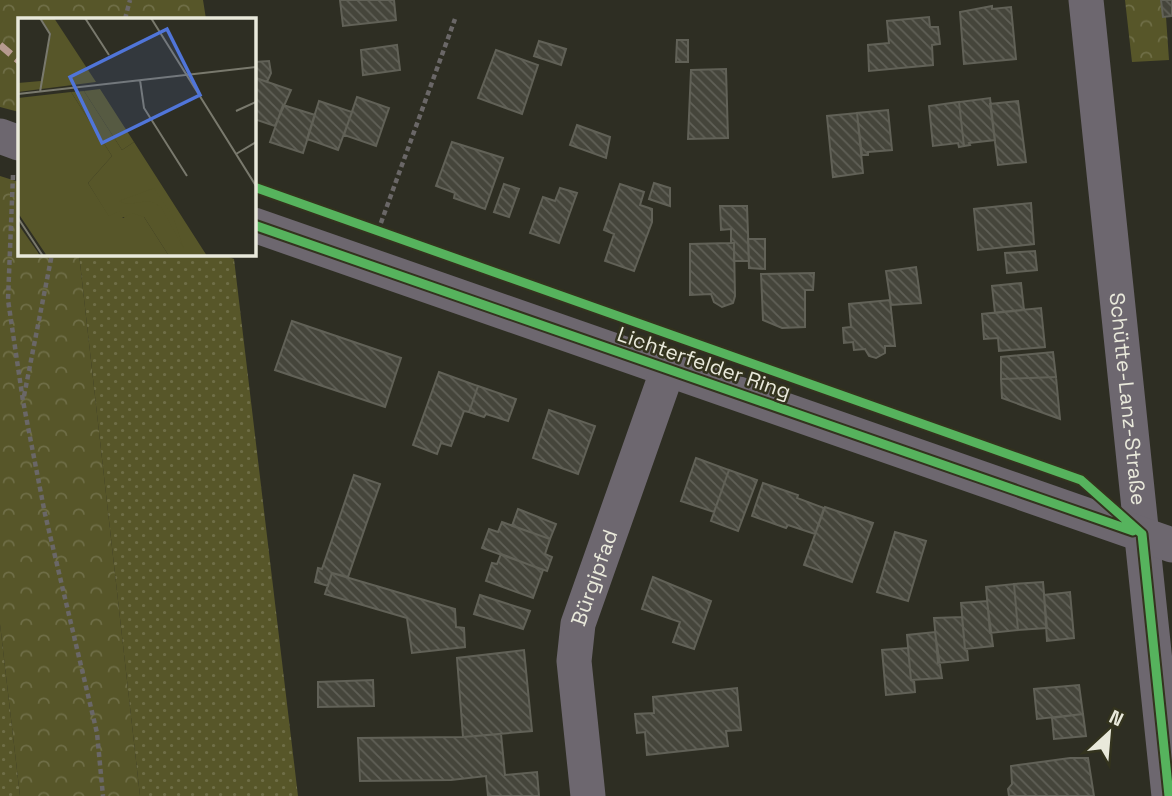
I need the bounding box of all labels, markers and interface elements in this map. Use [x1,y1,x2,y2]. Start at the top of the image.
inset map [18,18,256,256]
street label: Schütte-Lanz-Straße [1104,291,1153,506]
street label: Lichterfelder Ring [614,320,794,405]
street label: Bürgipfad [564,526,623,629]
north arrow [1074,698,1144,768]
text: N [1105,704,1127,732]

